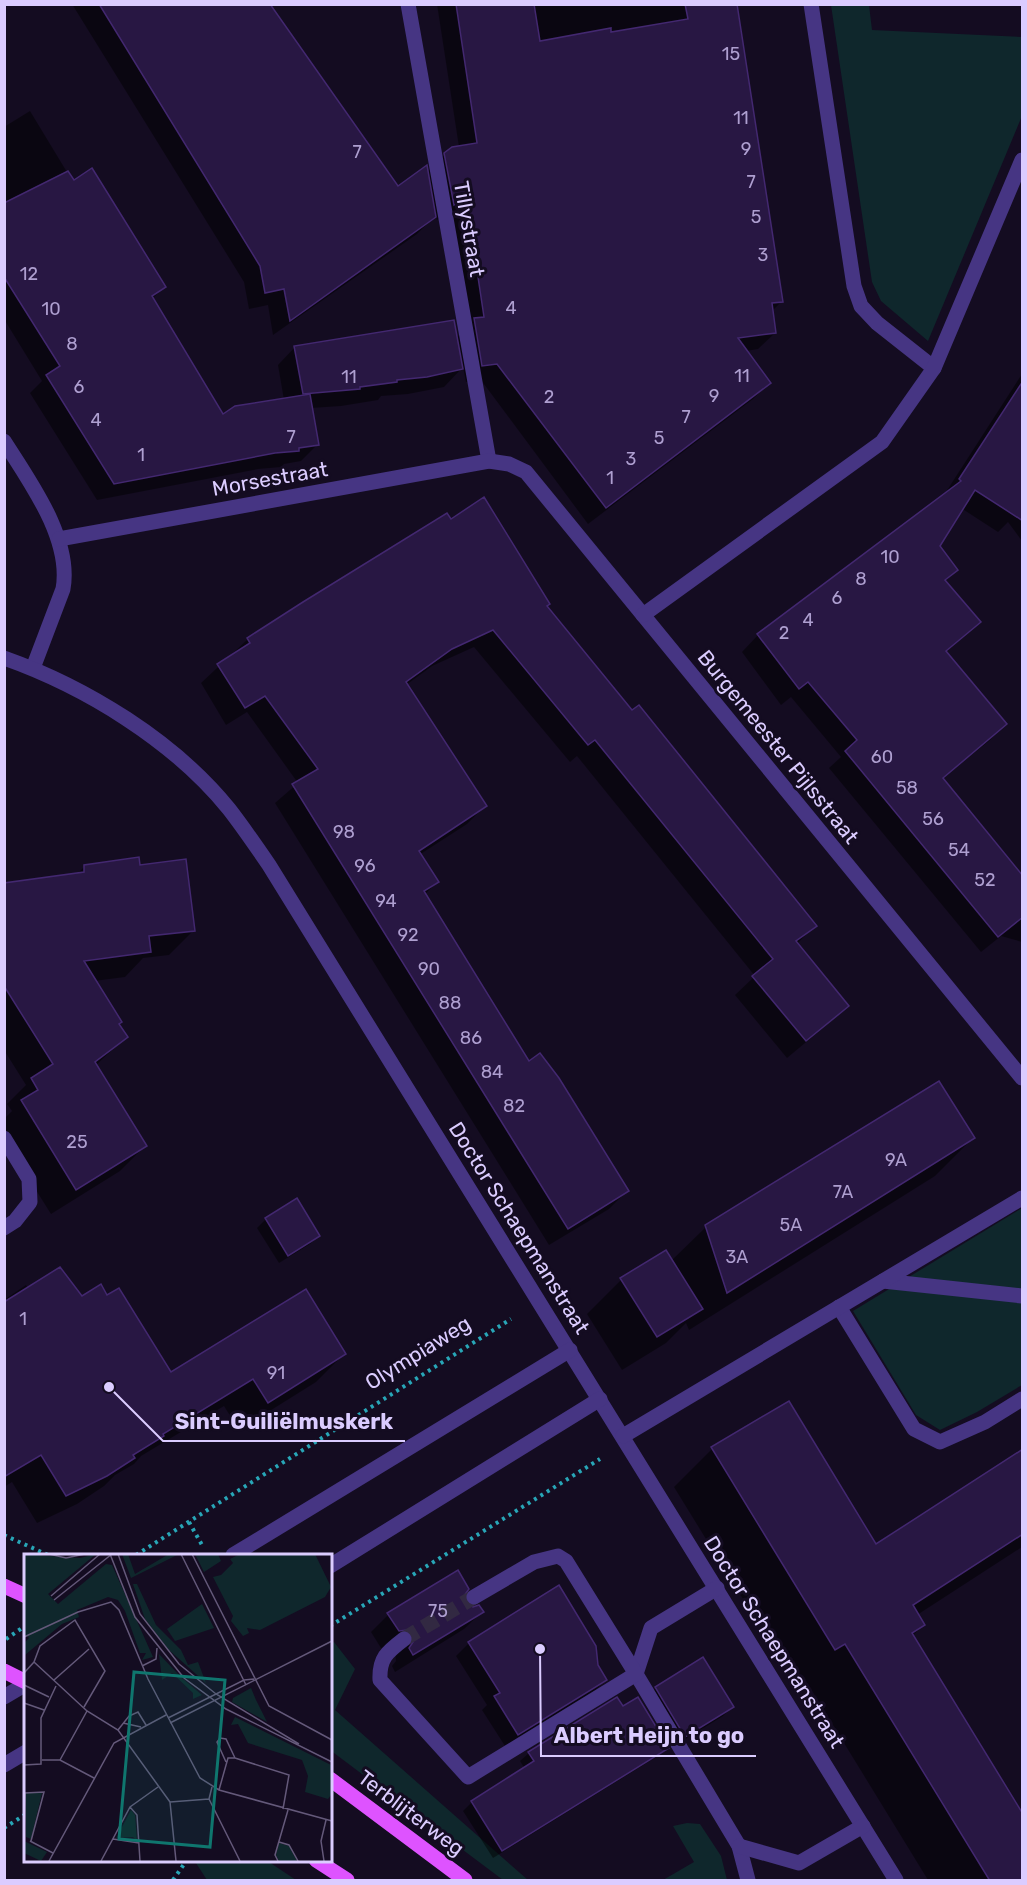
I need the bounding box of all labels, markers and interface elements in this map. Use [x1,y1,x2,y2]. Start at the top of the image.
house number: 15 [722,43,740,65]
house number: 11 [733,107,749,129]
house number: 9 [741,138,751,160]
house number: 7 [352,141,362,163]
house number: 7 [746,171,756,193]
street label: Tillystraat [449,179,490,279]
house number: 5 [751,206,761,228]
house number: 3 [758,244,768,266]
house number: 12 [20,263,38,285]
house number: 4 [505,297,517,319]
house number: 10 [41,298,61,320]
house number: 8 [66,333,78,355]
house number: 11 [734,365,750,387]
house number: 11 [341,366,357,388]
house number: 6 [74,376,85,398]
house number: 9 [709,385,719,407]
house number: 2 [544,386,554,408]
house number: 7 [681,406,691,428]
house number: 4 [90,409,102,431]
house number: 7 [286,426,296,448]
house number: 5 [654,427,664,449]
house number: 1 [137,444,145,466]
house number: 3 [626,448,636,470]
street label: Morsestraat [210,456,330,501]
house number: 1 [606,467,614,489]
house number: 10 [880,546,900,568]
house number: 8 [855,568,867,590]
house number: 6 [832,587,843,609]
house number: 4 [802,609,814,631]
house number: 2 [779,622,789,644]
street label: Burgemeester Pijlsstraat [693,645,864,849]
house number: 60 [871,746,893,768]
house number: 58 [896,777,918,799]
house number: 56 [922,808,944,830]
house number: 98 [333,821,355,843]
house number: 54 [948,839,970,861]
house number: 96 [354,855,376,877]
house number: 52 [974,869,996,891]
house number: 94 [375,890,397,912]
house number: 92 [397,924,419,946]
house number: 90 [418,958,440,980]
house number: 88 [439,992,461,1014]
house number: 86 [460,1027,482,1049]
house number: 84 [481,1061,503,1083]
house number: 82 [503,1095,525,1117]
street label: Doctor Schaepmanstraat [444,1117,595,1338]
house number: 25 [66,1131,88,1153]
house number: 9A [885,1149,907,1171]
house number: 7A [833,1181,853,1203]
house number: 5A [780,1214,802,1236]
house number: 3A [726,1246,748,1268]
house number: 1 [19,1308,27,1330]
street label: Olympiaweg [360,1310,475,1395]
house number: 91 [267,1362,285,1384]
callout: Sint-Guiliëlmuskerk [163,1401,405,1441]
text: Sint-Guiliëlmuskerk [175,1408,393,1435]
street label: Doctor Schaepmanstraat [699,1531,850,1752]
inset map [24,1554,332,1861]
house number: 75 [428,1600,448,1622]
callout: Albert Heijn to go [541,1716,756,1756]
text: Albert Heijn to go [554,1722,744,1749]
street label: Terblijterweg [353,1764,469,1861]

